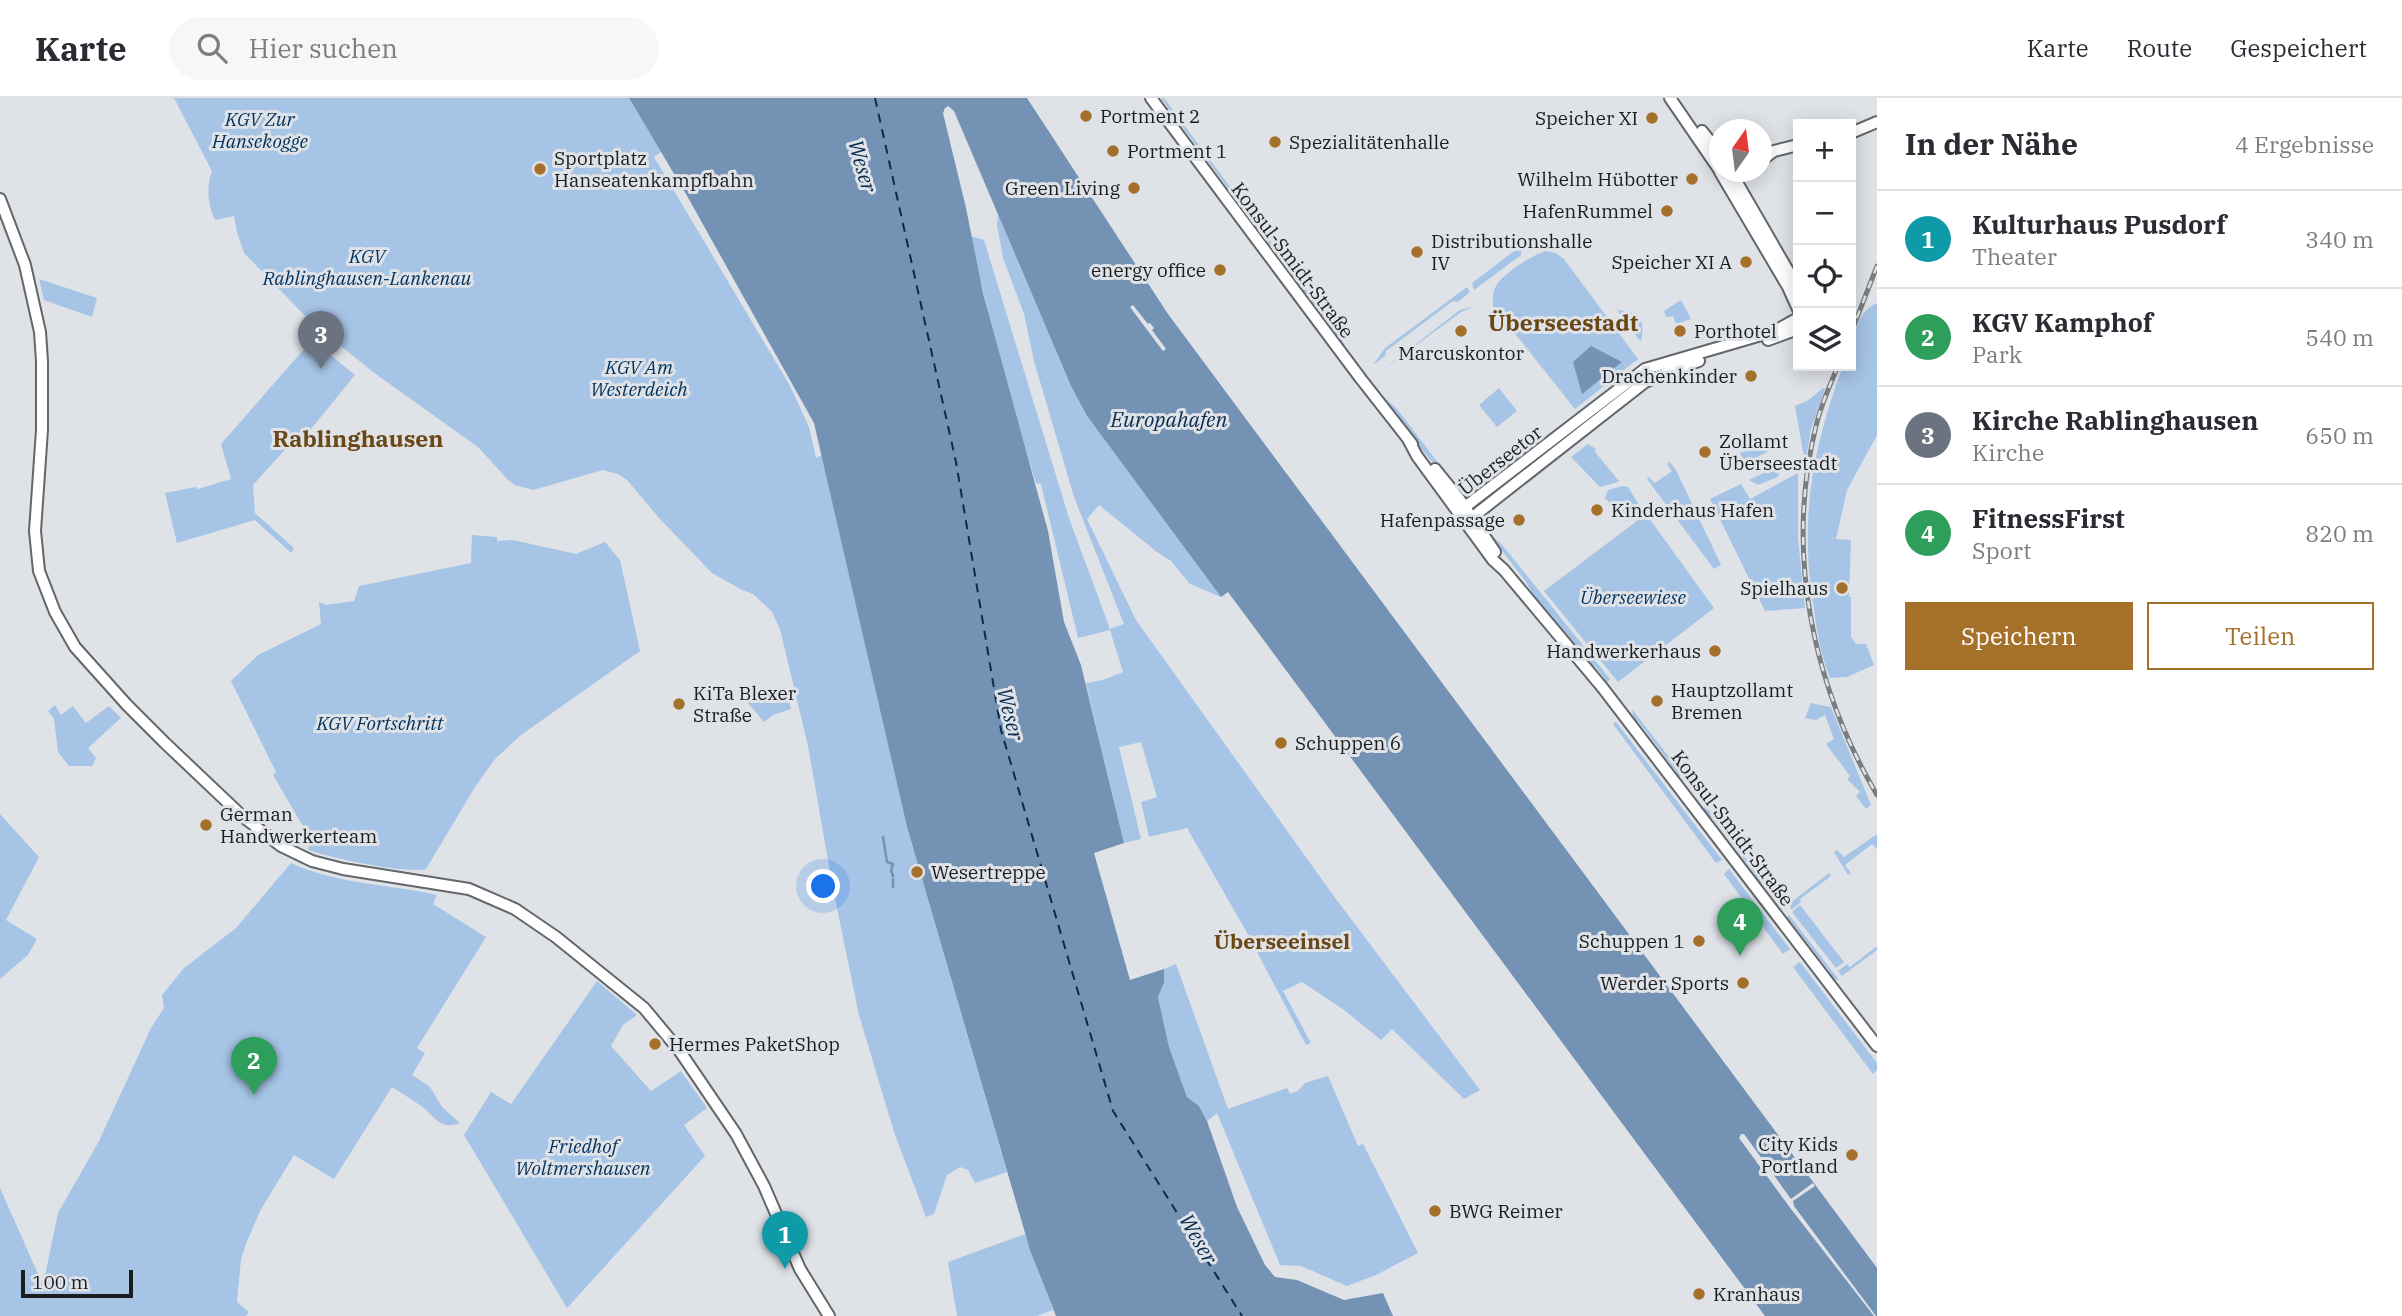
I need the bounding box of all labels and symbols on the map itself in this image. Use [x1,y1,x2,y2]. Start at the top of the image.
place label: Portment 2 [1100,104,1200,128]
place label: Speicher XI [1535,106,1638,130]
park label: KGV Zur Hansekogge [211,107,309,153]
marker: Portment 2 [1078,108,1094,124]
marker: Speicher XI [1644,110,1660,126]
north arrow [1709,119,1772,182]
place label: Spezialitätenhalle [1289,130,1449,154]
marker: Spezialitätenhalle [1267,134,1283,150]
water label: Weser [842,136,884,196]
place label: Portment 1 [1127,139,1227,163]
marker: Portment 1 [1105,143,1121,159]
place label: Sportplatz Hanseatenkampfbahn [554,146,754,192]
marker: Sportplatz Hanseatenkampfbahn [532,161,548,177]
place label: Wilhelm Hübotter [1517,167,1679,191]
marker: Wilhelm Hübotter [1684,171,1700,187]
place label: Green Living [1005,176,1121,200]
street label: Konsul-Smidt-Straße [1227,177,1359,343]
marker: Green Living [1126,180,1142,196]
place label: HafenRummel [1523,199,1653,223]
marker: HafenRummel [1659,203,1675,219]
place label: Distributionshalle IV [1431,229,1592,275]
park label: KGV Rablinghausen-Lankenau [262,244,471,290]
marker: Distributionshalle IV [1409,244,1425,260]
place label: Speicher XI A [1612,250,1732,274]
marker: Speicher XI A [1738,254,1754,270]
place label: energy office [1091,258,1206,282]
marker: energy office [1212,262,1228,278]
district label: Überseestadt [1488,307,1639,337]
pin: 3 [298,311,344,369]
place label: Porthotel [1694,319,1777,343]
marker: Marcuskontor [1453,323,1469,339]
marker: Porthotel [1672,323,1688,339]
place label: Marcuskontor [1398,341,1524,365]
park label: KGV Am Westerdeich [590,355,688,401]
place label: Drachenkinder [1601,364,1738,388]
marker: Drachenkinder [1743,368,1759,384]
water label: Europahafen [1110,405,1227,433]
street label: Überseetor [1453,420,1547,500]
district label: Rablinghausen [272,423,444,453]
place label: Zollamt Überseestadt [1719,429,1838,475]
marker: Zollamt Überseestadt [1697,444,1713,460]
place label: Kinderhaus Hafen [1611,498,1774,522]
marker: Kinderhaus Hafen [1589,502,1605,518]
place label: Hafenpassage [1380,508,1505,532]
marker: Hafenpassage [1511,512,1527,528]
place label: Spielhaus [1740,576,1828,600]
marker: Spielhaus [1834,580,1850,596]
park label: Überseewiese [1580,585,1687,609]
place label: Handwerkerhaus [1546,639,1701,663]
marker: Handwerkerhaus [1707,643,1723,659]
place label: Hauptzollamt Bremen [1671,678,1793,724]
place label: KiTa Blexer Straße [693,681,797,727]
water label: Weser [991,684,1031,744]
marker: Hauptzollamt Bremen [1649,693,1665,709]
marker: KiTa Blexer Straße [671,696,687,712]
park label: KGV Fortschritt [315,711,445,735]
place label: Schuppen 6 [1295,731,1401,755]
marker: Schuppen 6 [1273,735,1289,751]
street label: Konsul-Smidt-Straße [1667,745,1799,911]
place label: German Handwerkerteam [220,802,377,848]
marker: German Handwerkerteam [198,817,214,833]
place label: Wesertreppe [931,860,1046,884]
marker: Wesertreppe [909,864,925,880]
your location [806,869,840,903]
pin: 4 [1717,898,1763,956]
district label: Überseeinsel [1214,927,1350,955]
place label: Schuppen 1 [1579,929,1685,953]
marker: Schuppen 1 [1691,933,1707,949]
place label: Werder Sports [1600,971,1729,995]
marker: Werder Sports [1735,975,1751,991]
place label: Hermes PaketShop [669,1032,840,1056]
marker: Hermes PaketShop [647,1036,663,1052]
pin: 2 [231,1037,277,1095]
place label: City Kids Portland [1758,1132,1838,1178]
park label: Friedhof Woltmershausen [515,1134,651,1180]
marker: City Kids Portland [1844,1147,1860,1163]
place label: BWG Reimer [1449,1199,1563,1223]
marker: BWG Reimer [1427,1203,1443,1219]
water label: Weser [1173,1208,1225,1269]
pin: 1 [762,1211,808,1269]
scale bar [21,1267,133,1299]
place label: Kranhaus [1713,1282,1800,1306]
marker: Kranhaus [1691,1286,1707,1302]

